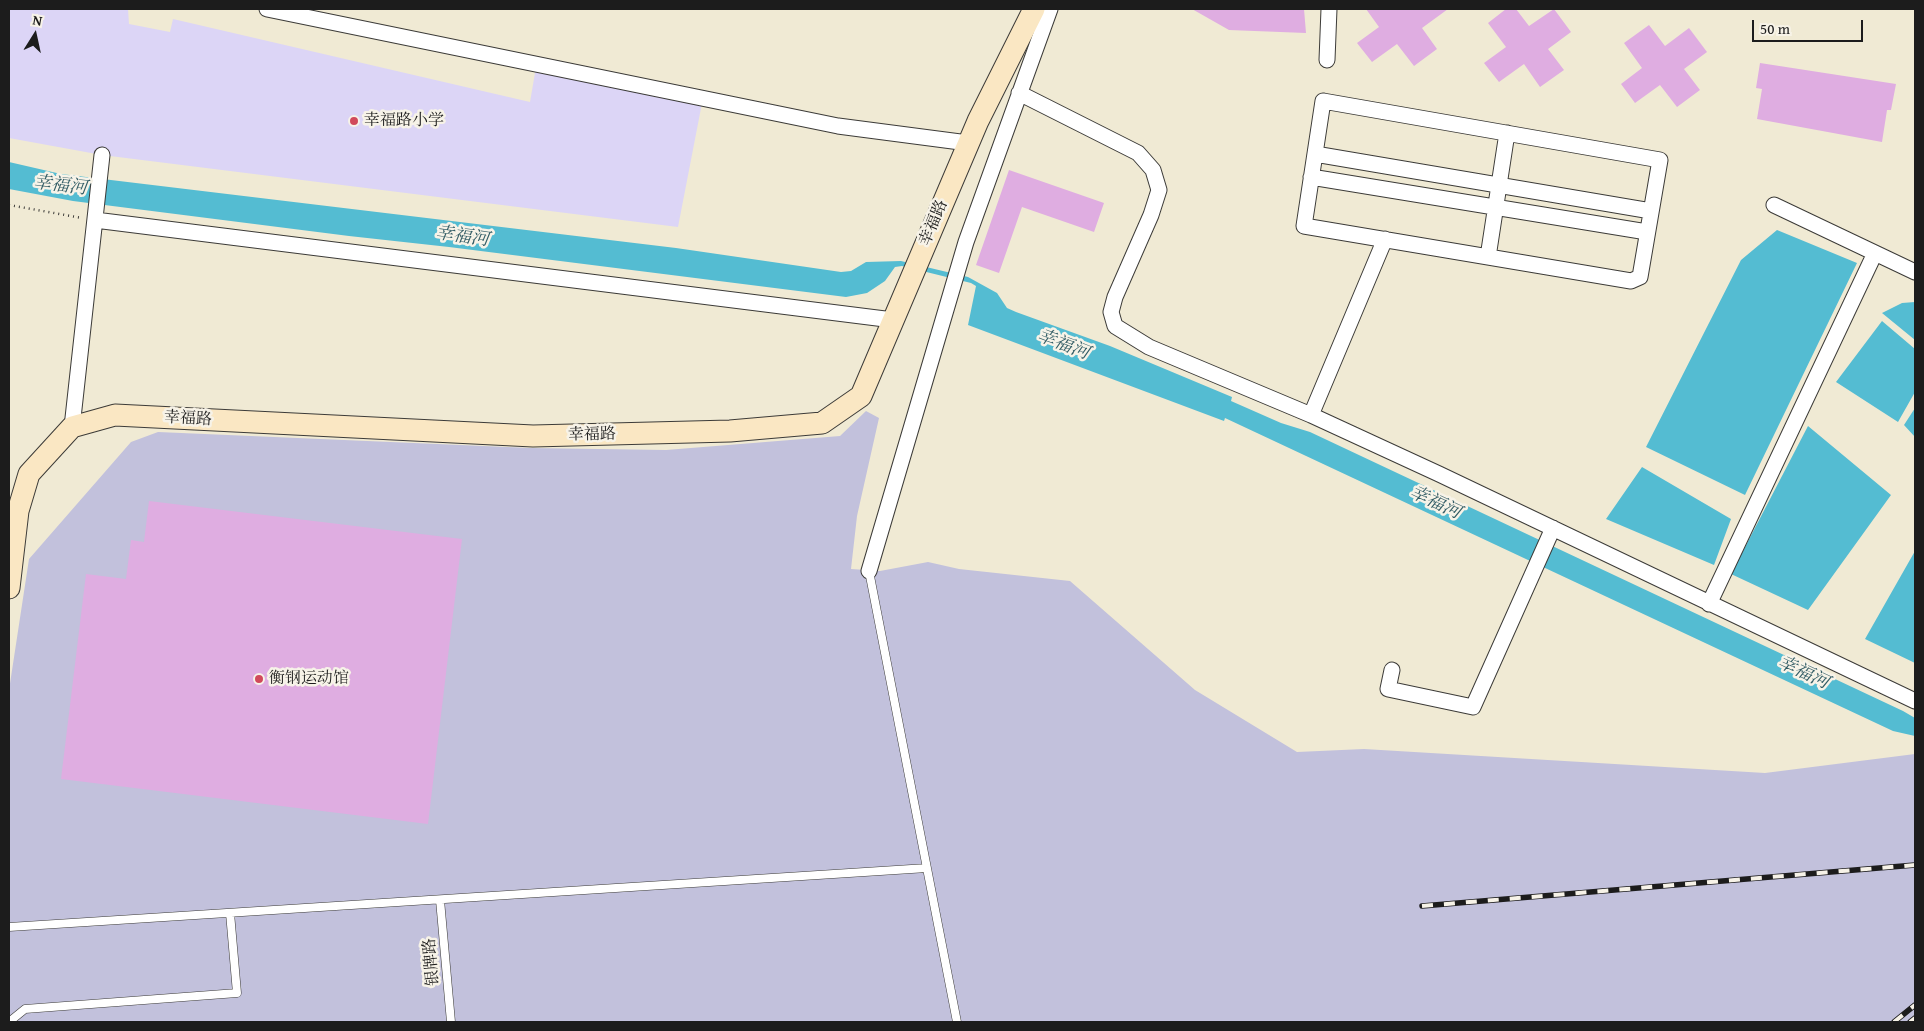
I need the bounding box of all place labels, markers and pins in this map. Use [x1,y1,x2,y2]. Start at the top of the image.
place label: 幸福路小学 [364,111,444,131]
marker: 幸福路小学 [348,115,360,127]
place label: 衡钢运动馆 [269,669,349,689]
marker: 衡钢运动馆 [253,673,265,685]

